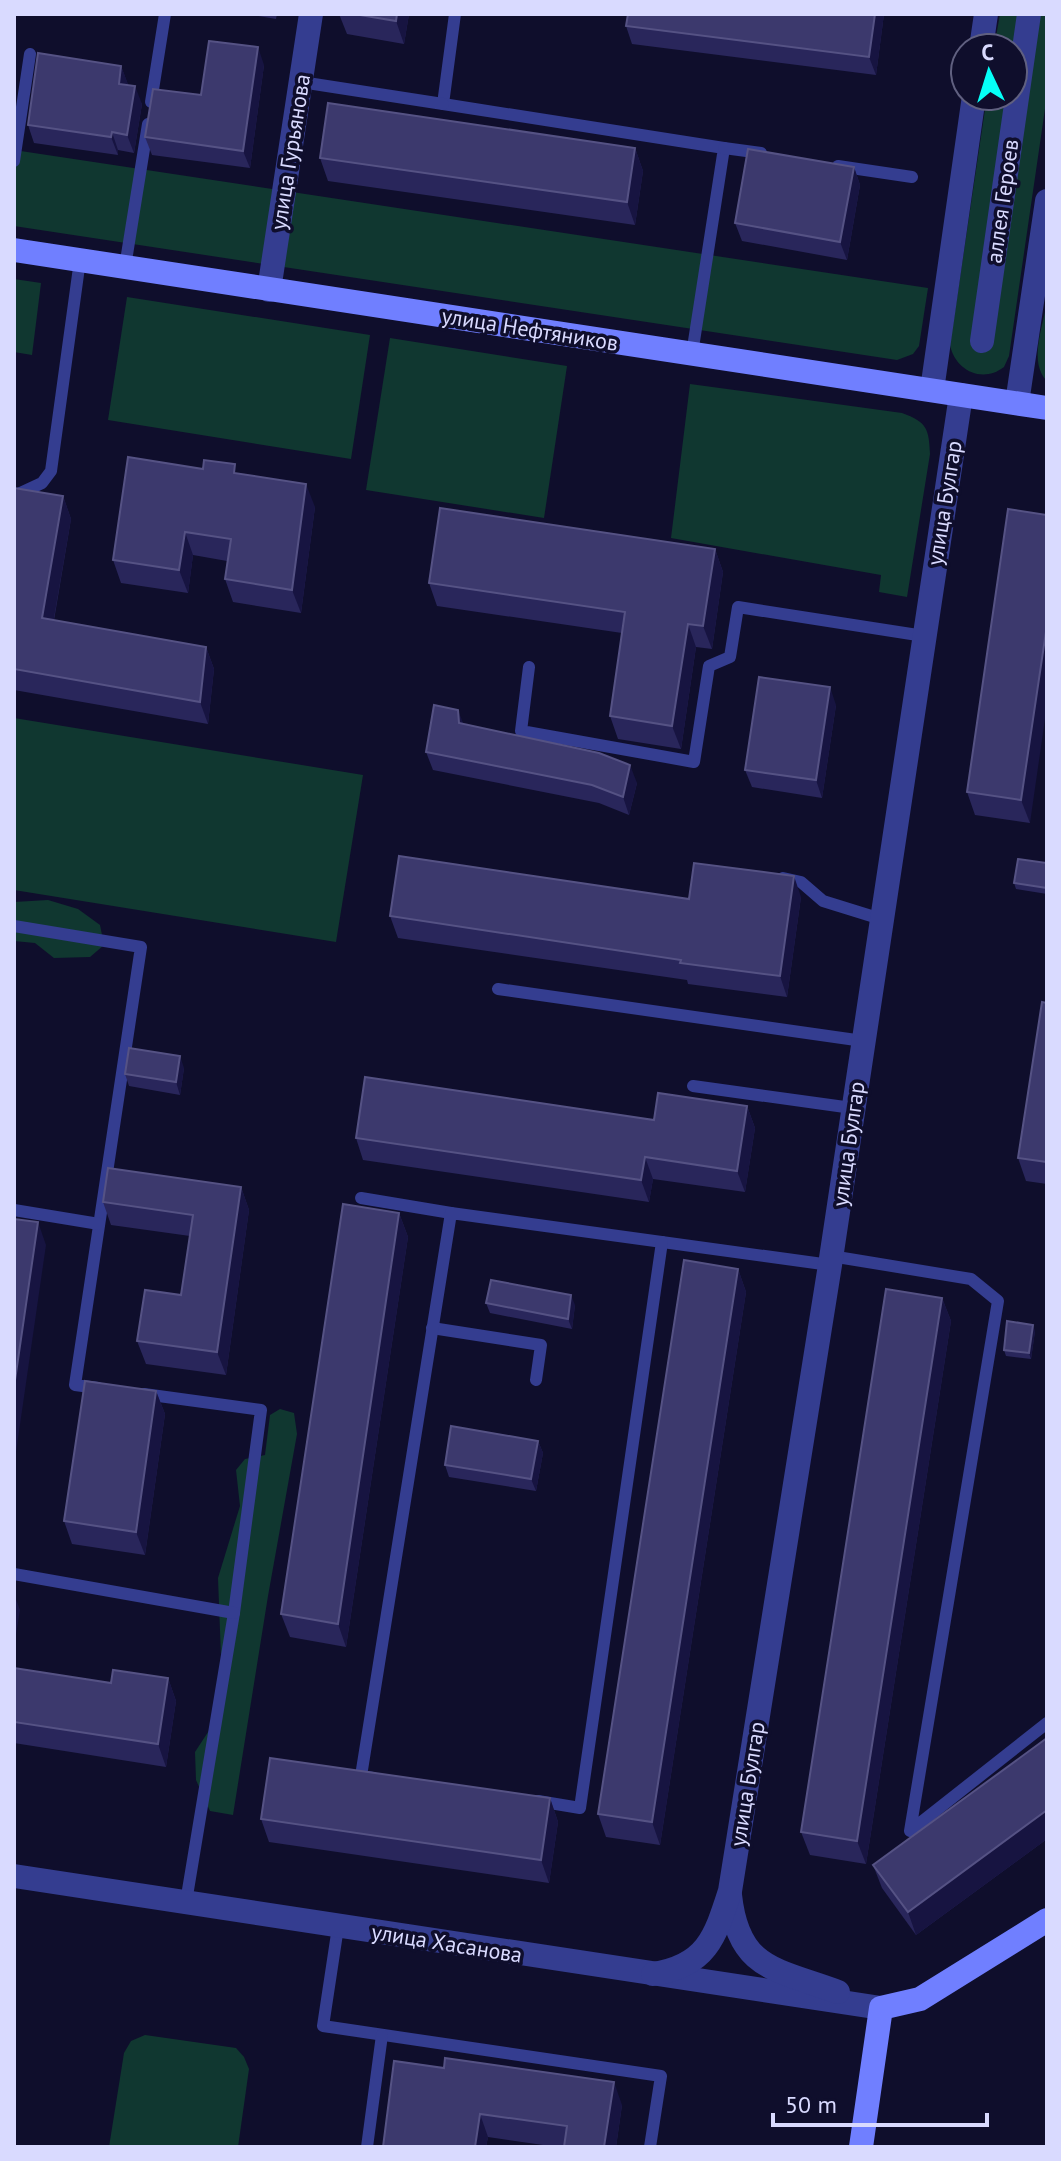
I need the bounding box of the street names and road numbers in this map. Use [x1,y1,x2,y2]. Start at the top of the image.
street label: улица Гурьянова [264,72,316,232]
street label: аллея Героев [979,137,1025,265]
street label: улица Нефтяников [440,301,620,357]
street label: улица Булгар [920,439,968,567]
street label: улица Булгар [825,1080,871,1208]
street label: улица Булгар [723,1720,771,1848]
street label: улица Хасанова [370,1917,524,1969]

